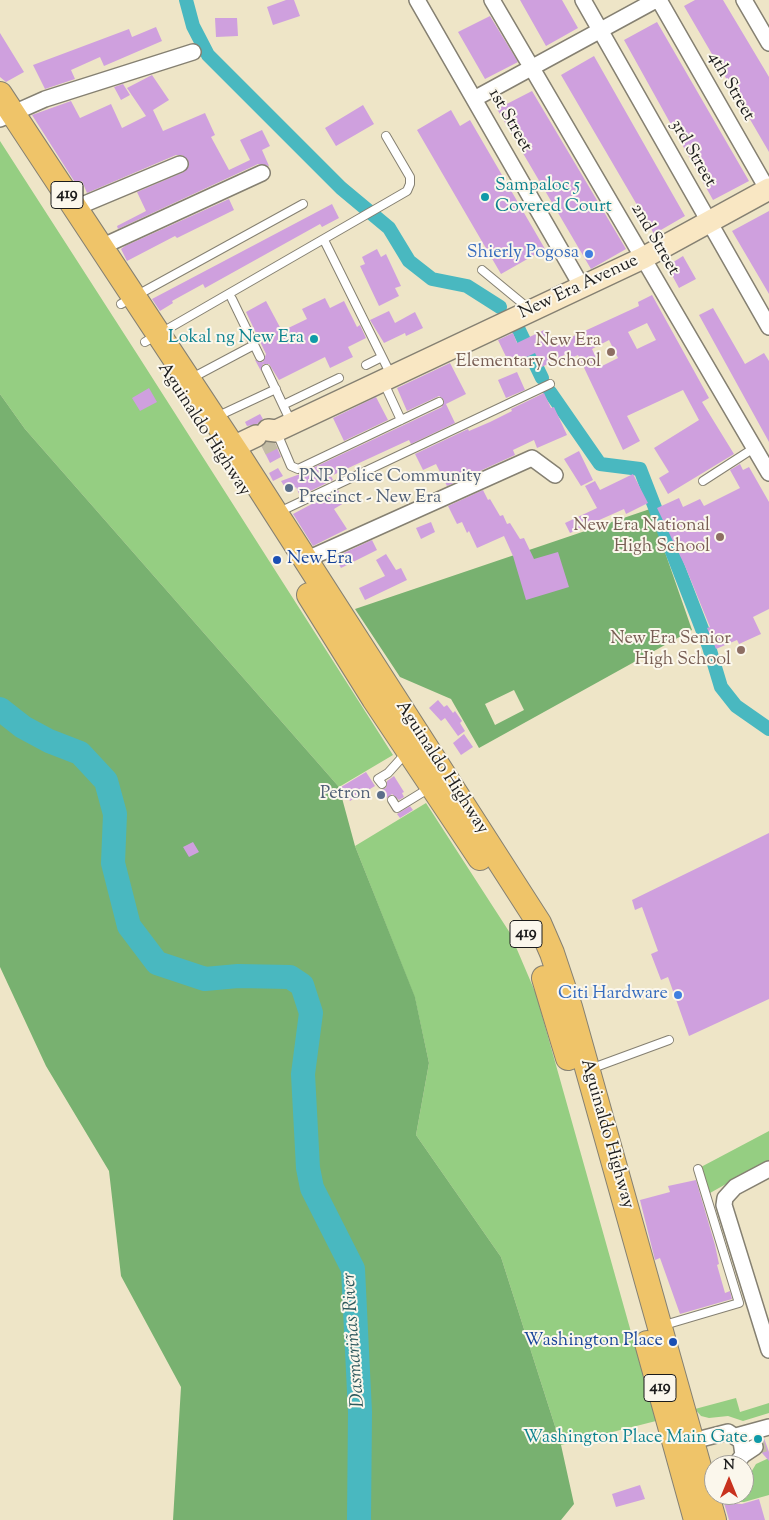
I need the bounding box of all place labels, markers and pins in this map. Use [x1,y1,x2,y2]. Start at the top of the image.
place label: Sampaloc 5 Covered Court [495,176,612,218]
marker: Sampaloc 5 Covered Court [479,191,491,203]
place label: Shierly Pogosa [467,243,579,265]
marker: Shierly Pogosa [583,248,595,260]
place label: Lokal ng New Era [168,328,304,350]
place label: New Era Elementary School [456,331,601,374]
marker: Lokal ng New Era [308,333,320,345]
marker: New Era Elementary School [605,346,617,358]
place label: PNP Police Community Precinct - New Era [299,467,481,509]
marker: PNP Police Community Precinct - New Era [283,482,295,494]
place label: New Era National High School [573,516,710,558]
marker: New Era National High School [714,531,726,543]
place label: New Era [287,549,352,571]
marker: New Era [271,554,283,566]
place label: New Era Senior High School [610,629,731,672]
marker: New Era Senior High School [735,644,747,656]
place label: Petron [320,784,371,806]
marker: Petron [375,789,387,801]
place label: Citi Hardware [558,984,668,1006]
marker: Citi Hardware [672,989,684,1001]
place label: Washington Place [524,1331,663,1353]
marker: Washington Place [667,1336,679,1348]
place label: Washington Place Main Gate [523,1428,748,1450]
marker: Washington Place Main Gate [752,1433,764,1445]

